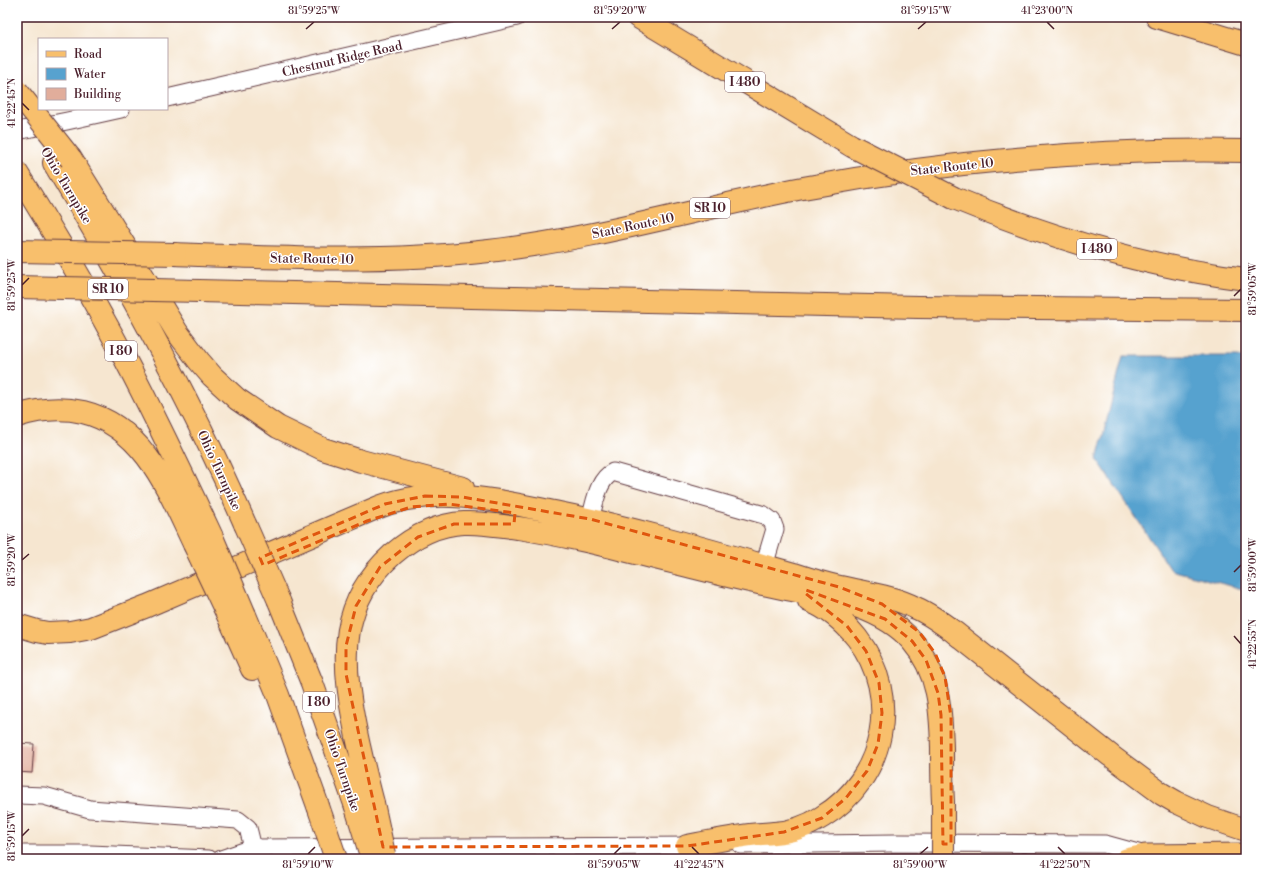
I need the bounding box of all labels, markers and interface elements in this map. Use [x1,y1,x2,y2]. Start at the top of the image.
text: 81°59'25"W [288,5,341,17]
text: 81°59'20"W [593,5,647,17]
text: 81°59'15"W [901,5,952,17]
text: 41°23'00"N [1021,5,1074,17]
street label: Chestnut Ridge Road [281,37,404,81]
legend [38,38,168,110]
text: Road [74,47,102,62]
text: Water [73,67,106,82]
road number: I 480 [725,72,765,92]
text: 41°22'45"N [6,77,18,128]
text: Building [73,87,122,102]
street label: Ohio Turnpike [37,144,95,227]
street label: State Route 10 [910,155,995,179]
road number: SR 10 [690,198,730,218]
street label: State Route 10 [591,209,676,243]
road number: I 480 [1077,239,1117,259]
street label: State Route 10 [270,250,354,268]
text: 81°59'25"W [6,258,18,311]
text: 81°59'05"W [1247,262,1259,315]
road number: SR 10 [88,279,128,299]
road number: I 80 [105,341,137,361]
street label: Ohio Turnpike [194,428,245,513]
text: 81°59'20"W [6,533,18,587]
text: 81°59'00"W [1247,537,1259,592]
text: 41°22'55"N [1247,618,1259,669]
road number: I 80 [303,692,335,712]
street label: Ohio Turnpike [320,727,364,814]
text: 81°59'15"W [6,810,18,861]
text: 81°59'10"W [282,859,335,871]
text: 81°59'05"W [588,859,641,871]
text: 41°22'45"N [674,859,725,871]
text: 81°59'00"W [893,859,948,871]
text: 41°22'50"N [1039,859,1091,871]

